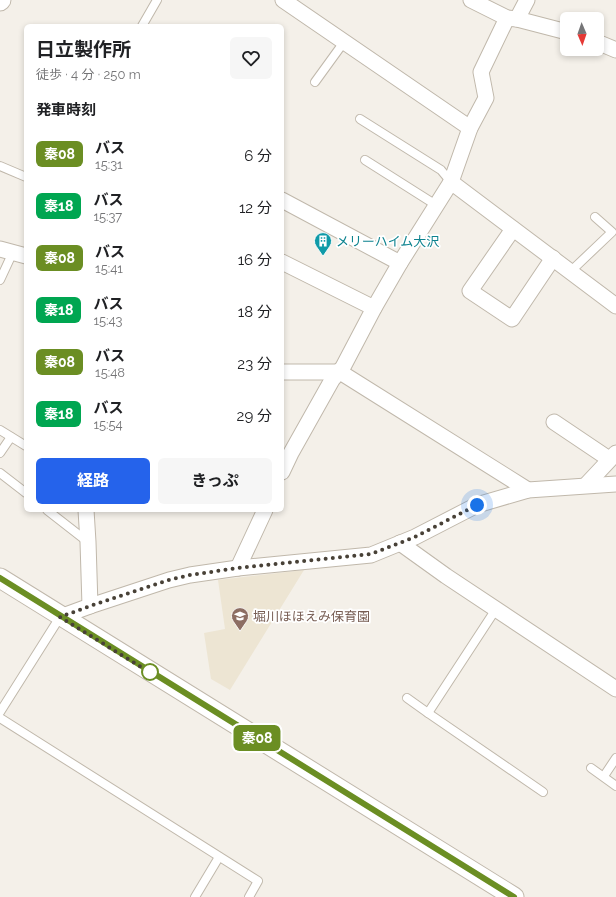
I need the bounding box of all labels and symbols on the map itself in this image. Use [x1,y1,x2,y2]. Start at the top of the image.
north arrow [560,12,604,56]
building icon: メリーハイム大沢 [313,231,333,256]
place label: メリーハイム大沢 [336,234,439,249]
your location [467,495,487,515]
school or university icon: 堀川ほほえみ保育園 [230,606,250,631]
place label: 堀川ほほえみ保育園 [253,609,370,624]
unlabelled marker [141,663,159,681]
line badge: 秦08 [234,725,280,751]

